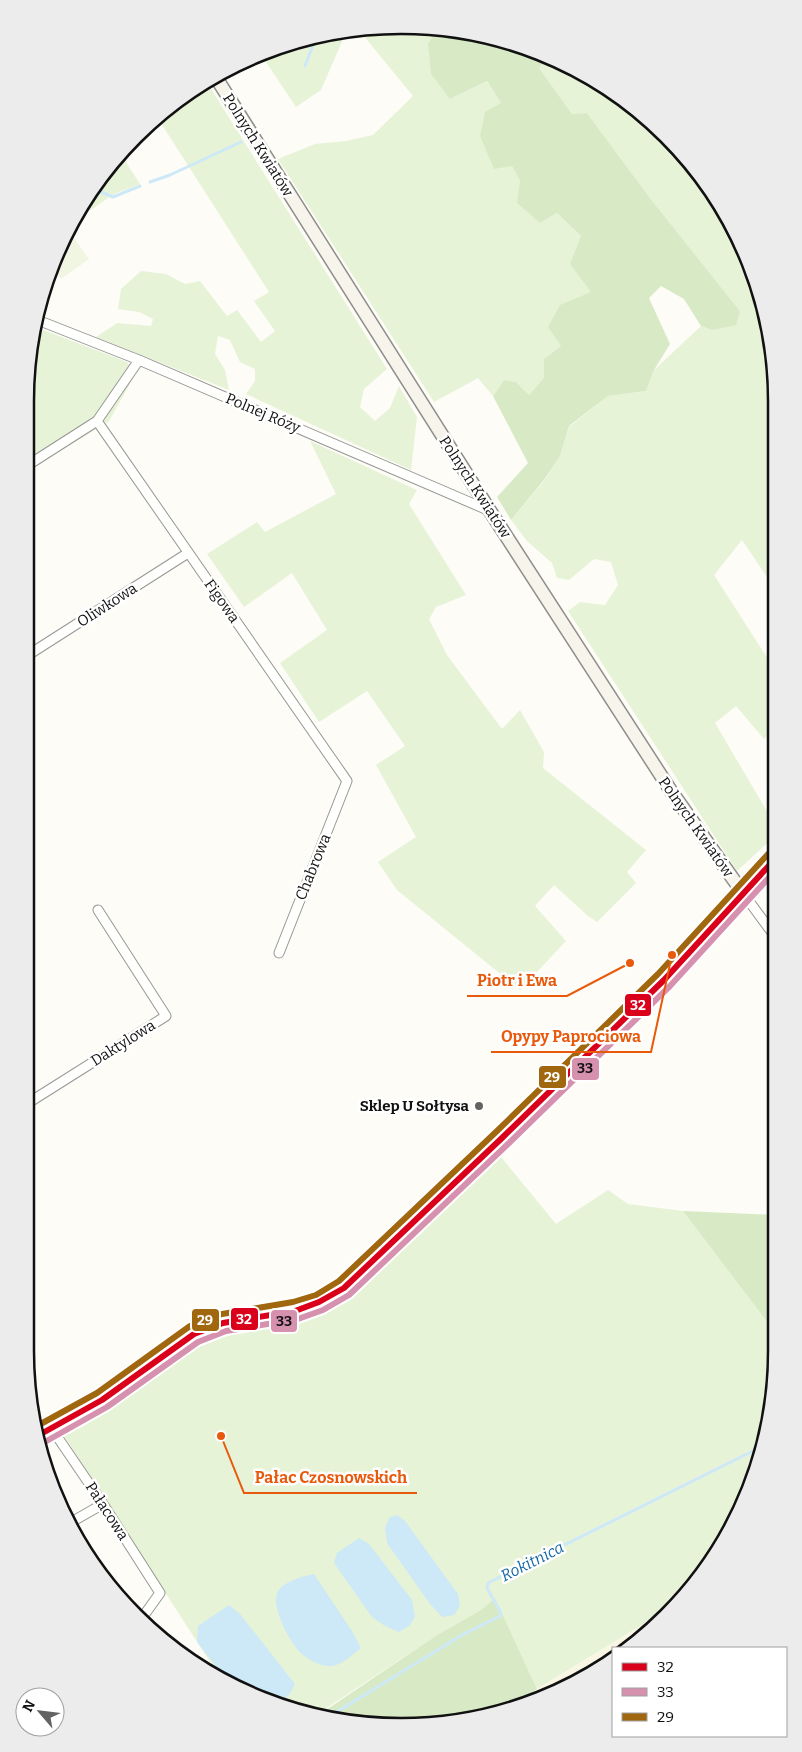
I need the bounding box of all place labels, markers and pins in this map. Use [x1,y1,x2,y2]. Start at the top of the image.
callout: Piotr i Ewa [467,965,567,996]
callout: Opypy Paprociowa [491,1021,651,1052]
place label: Sklep U Sołtysa [360,1097,470,1115]
marker: Sklep U Sołtysa [473,1100,485,1112]
callout: Pałac Czosnowskich [244,1462,417,1493]

